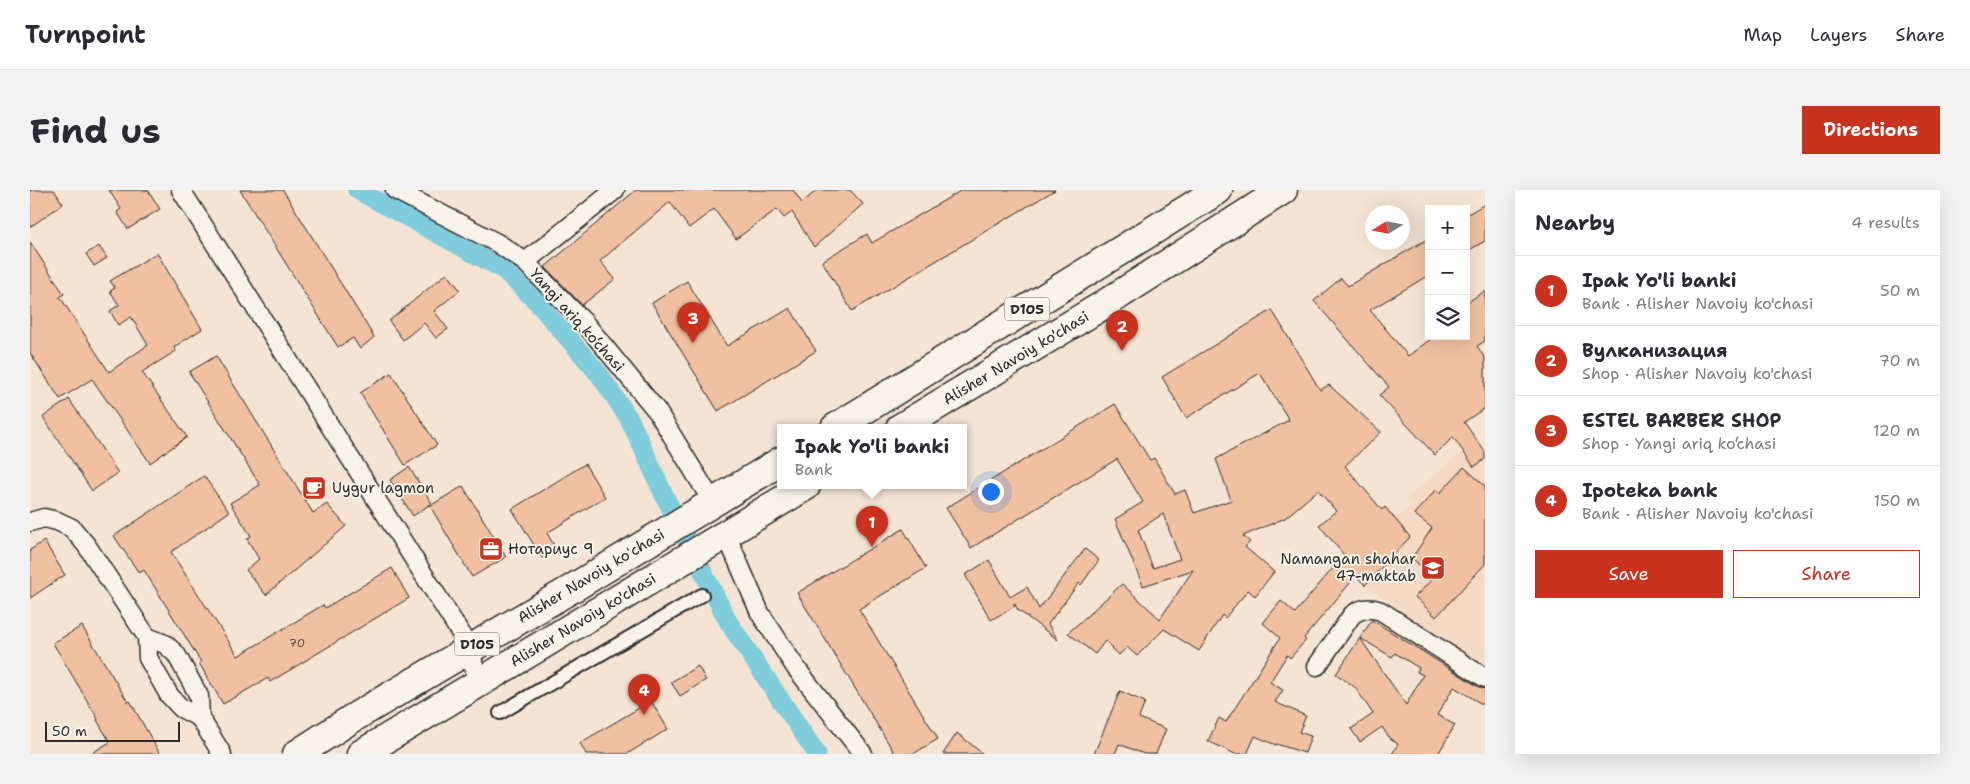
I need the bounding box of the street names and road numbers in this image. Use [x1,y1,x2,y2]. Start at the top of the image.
street label: Yangi ariq ko‘chasi [525,264,629,376]
road number: D105 [1004,298,1050,320]
street label: Alisher Navoiy ko'chasi [939,306,1093,410]
street label: Alisher Navoiy koʻchasi [514,524,668,628]
street label: Alisher Navoiy ko'chasi [506,568,660,672]
road number: D105 [454,632,500,656]

